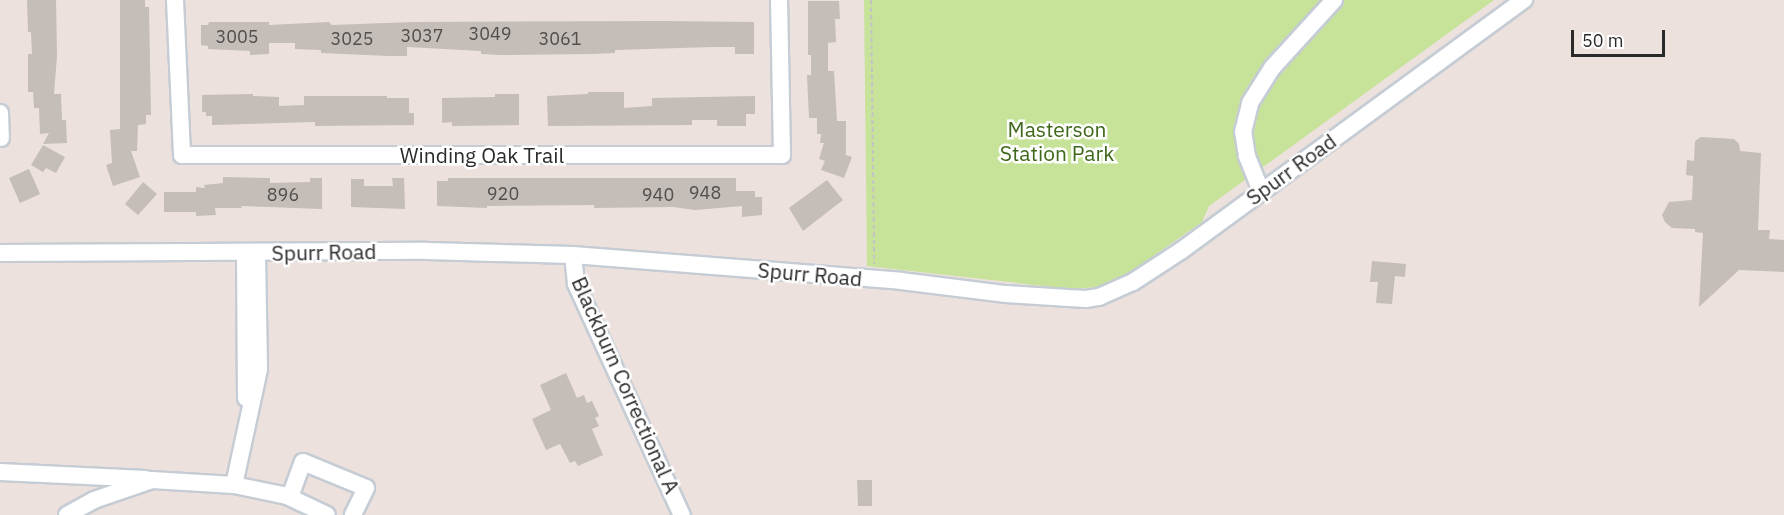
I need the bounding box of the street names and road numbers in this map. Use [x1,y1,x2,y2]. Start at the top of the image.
street label: Spurr Road [1241,128,1341,210]
street label: Winding Oak Trail [400,142,564,168]
street label: Spurr Road [271,238,377,266]
street label: Spurr Road [757,257,863,291]
street label: Blackburn Correctional A [567,273,685,497]

